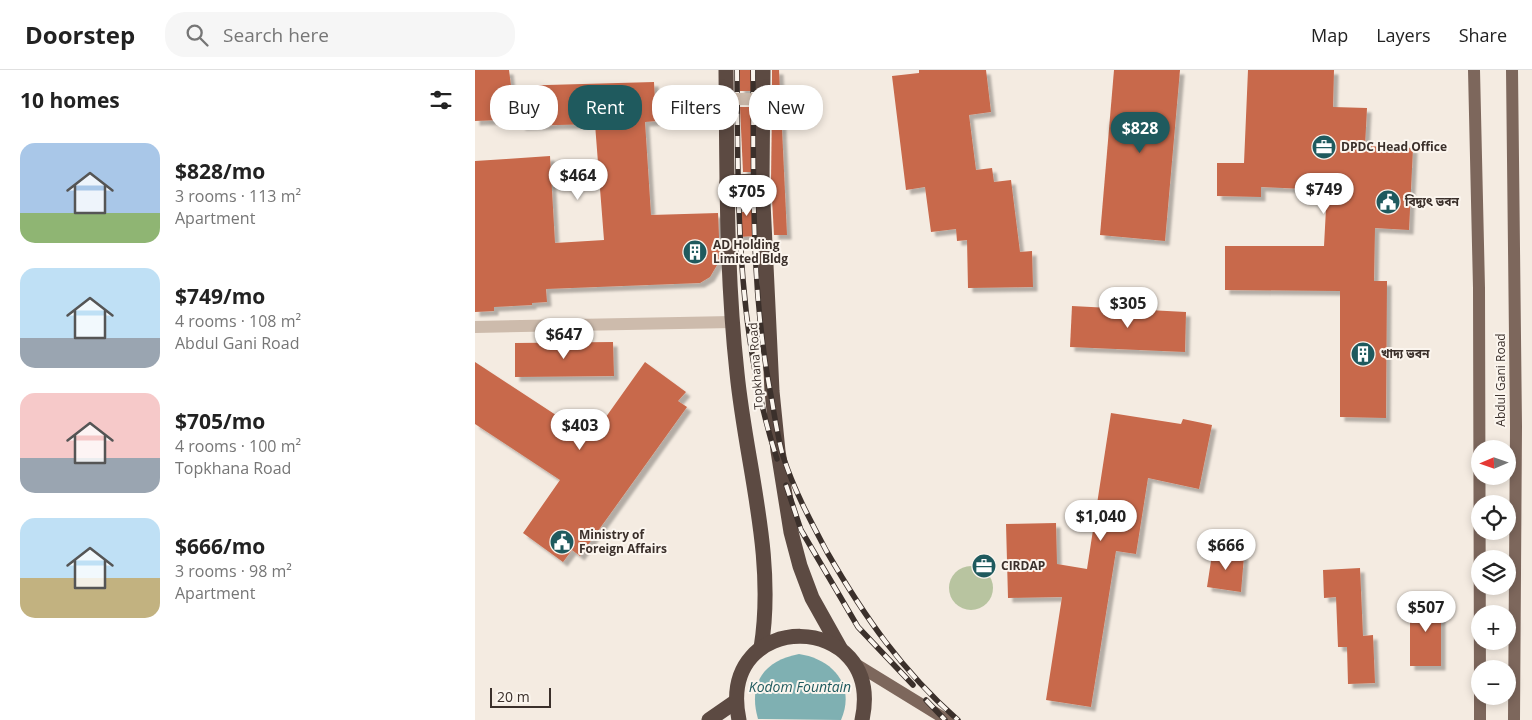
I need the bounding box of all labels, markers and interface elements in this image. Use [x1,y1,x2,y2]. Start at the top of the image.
search box [165,12,515,57]
text: Doorstep [25,18,135,51]
icon: search [183,21,211,49]
text: Search here [223,22,329,48]
text: Map [1311,23,1348,47]
text: Layers [1376,23,1431,47]
text: Share [1459,23,1507,47]
chip: Buy [490,85,558,130]
chip: Rent [568,85,642,130]
chip: Filters [652,85,739,130]
chip: New [749,85,823,130]
text: 10 homes [20,86,120,114]
icon: filters [427,86,455,114]
pin: $828 [1110,112,1170,154]
text: $828 [1122,117,1158,139]
office icon: DPDC Head Office [1311,134,1337,160]
place label: DPDC Head Office [1341,138,1447,155]
text: $828/mo [175,157,265,185]
pin: $464 [548,158,608,201]
icon: home [60,163,120,223]
text: $464 [560,164,596,186]
pin: $749 [1294,172,1354,215]
pin: $705 [717,174,777,217]
text: $749 [1306,178,1342,200]
text: $705 [729,180,765,202]
text: 3 rooms · 113 m² [175,185,301,207]
public building icon: বিদ্যুৎ ভবন [1375,189,1401,215]
place label: বিদ্যুৎ ভবন [1404,193,1460,210]
text: Apartment [175,207,255,229]
place label: AD Holding Limited Bldg [713,236,788,267]
building icon: AD Holding Limited Bldg [682,239,708,265]
text: $749/mo [175,282,265,310]
pin: $305 [1098,286,1158,329]
icon: home [60,288,120,348]
text: $305 [1110,292,1146,314]
text: 4 rooms · 108 m² [175,310,301,332]
pin: $647 [534,318,594,360]
street label: Topkhana Road [744,322,767,410]
text: $647 [546,323,582,345]
text: Abdul Gani Road [175,332,299,354]
street label: Abdul Gani Road [1492,333,1509,427]
building icon: খাদ্য ভবন [1350,341,1376,367]
place label: খাদ্য ভবন [1381,345,1430,362]
text: $705/mo [175,407,265,435]
pin: $403 [550,408,610,451]
icon: home [60,413,120,473]
text: $403 [562,414,598,436]
text: 4 rooms · 100 m² [175,435,301,457]
north arrow [1471,440,1516,485]
map controls [1471,440,1516,705]
text: Topkhana Road [175,457,291,479]
button: locate [1471,495,1516,540]
pin: $1,040 [1060,500,1142,542]
text: $1,040 [1076,505,1126,527]
place label: Ministry of Foreign Affairs [579,526,667,557]
pin: $666 [1196,528,1256,571]
public building icon: Ministry of Foreign Affairs [549,529,575,555]
text: $666/mo [175,532,265,560]
text: $666 [1208,534,1244,556]
icon: home [60,538,120,598]
button: layers [1471,550,1516,595]
office icon: CIRDAP [971,553,997,579]
place label: CIRDAP [1001,557,1045,574]
text: 3 rooms · 98 m² [175,560,292,582]
text: Apartment [175,582,255,604]
pin: $507 [1396,590,1456,633]
text: $507 [1408,596,1444,618]
button: + [1471,605,1516,650]
button: − [1471,660,1516,705]
water label: Kodom Fountain [749,677,851,696]
scale bar [490,685,551,708]
text: 20 m [497,687,530,706]

